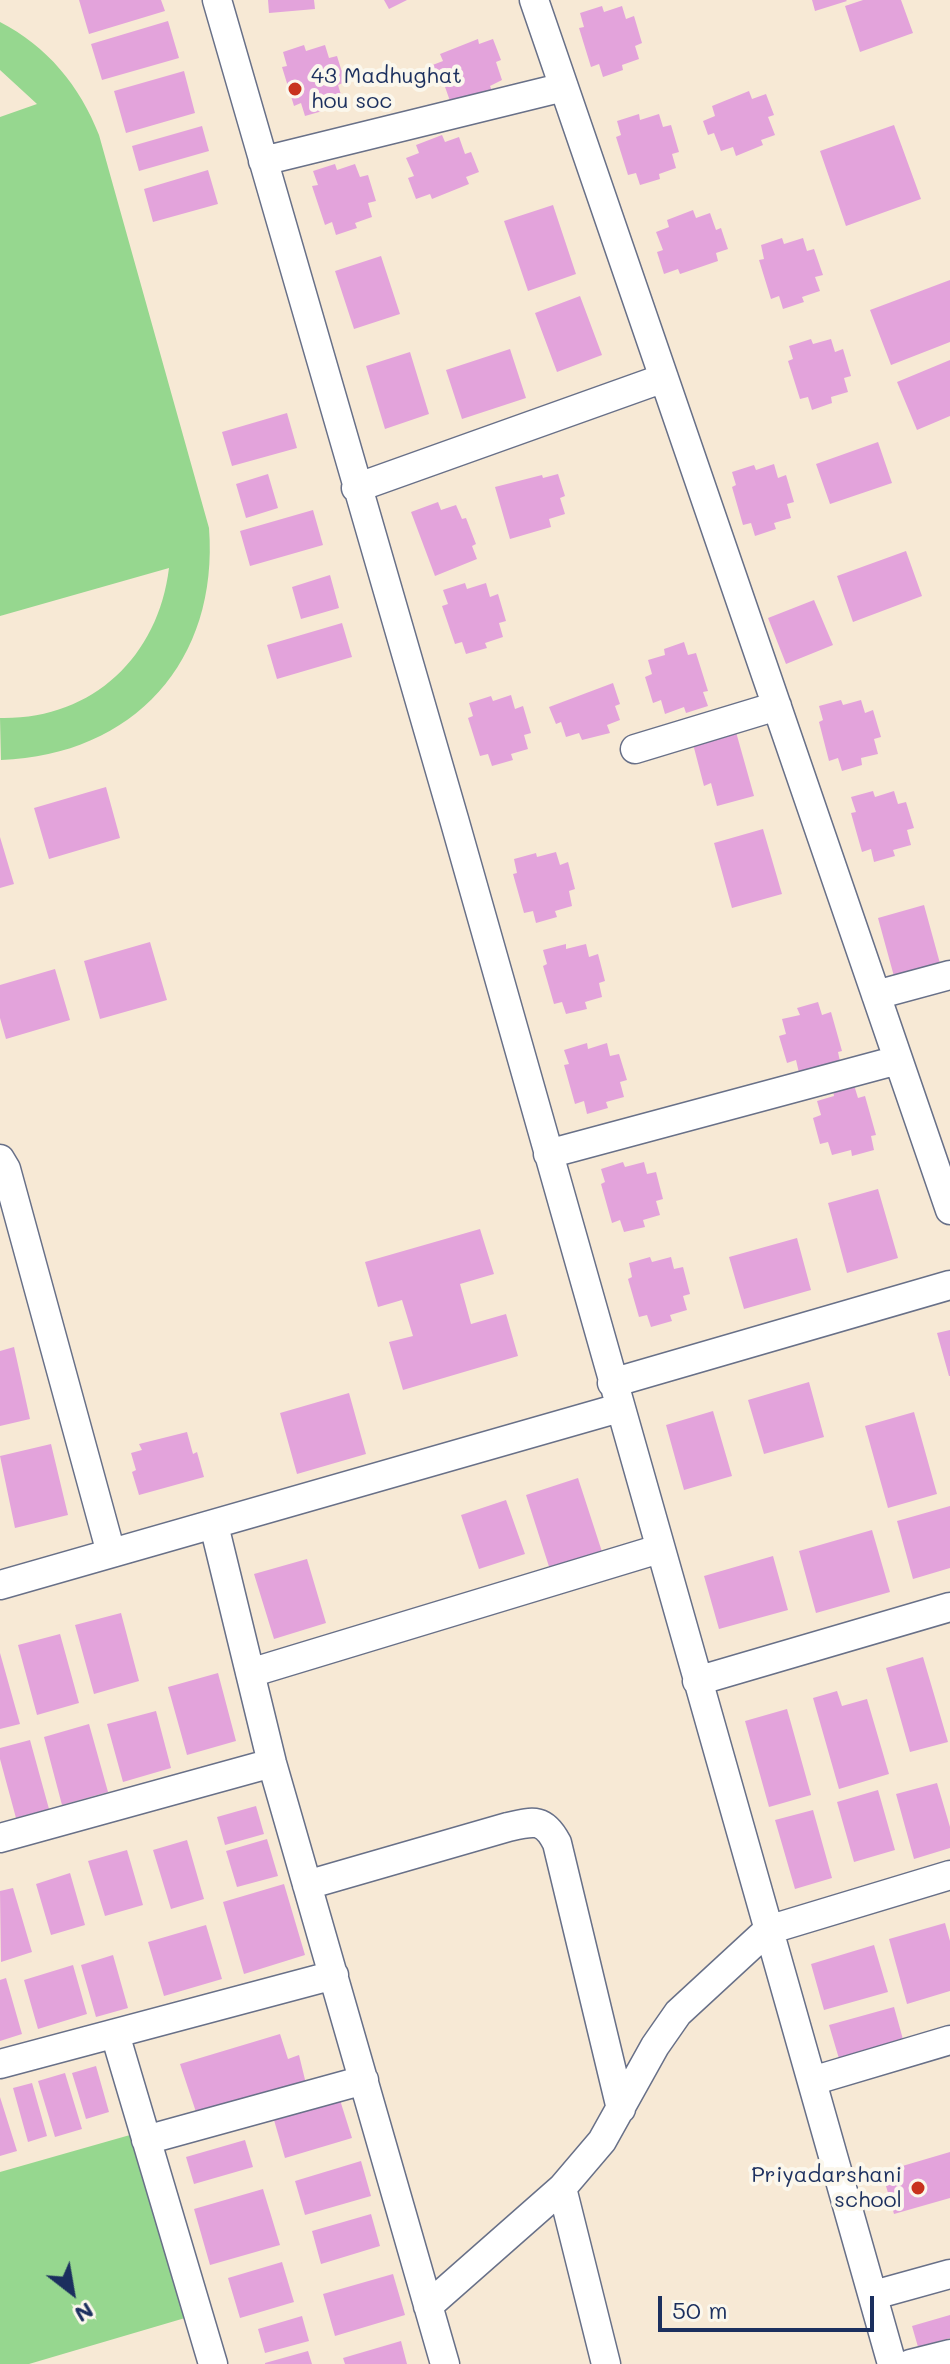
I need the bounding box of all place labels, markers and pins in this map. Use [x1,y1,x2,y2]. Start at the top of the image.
place label: 43 Madhughat hou soc [311,63,462,114]
marker: 43 Madhughat hou soc [286,80,304,98]
place label: Priyadarshani school [751,2162,902,2214]
marker: Priyadarshani school [909,2179,927,2197]

